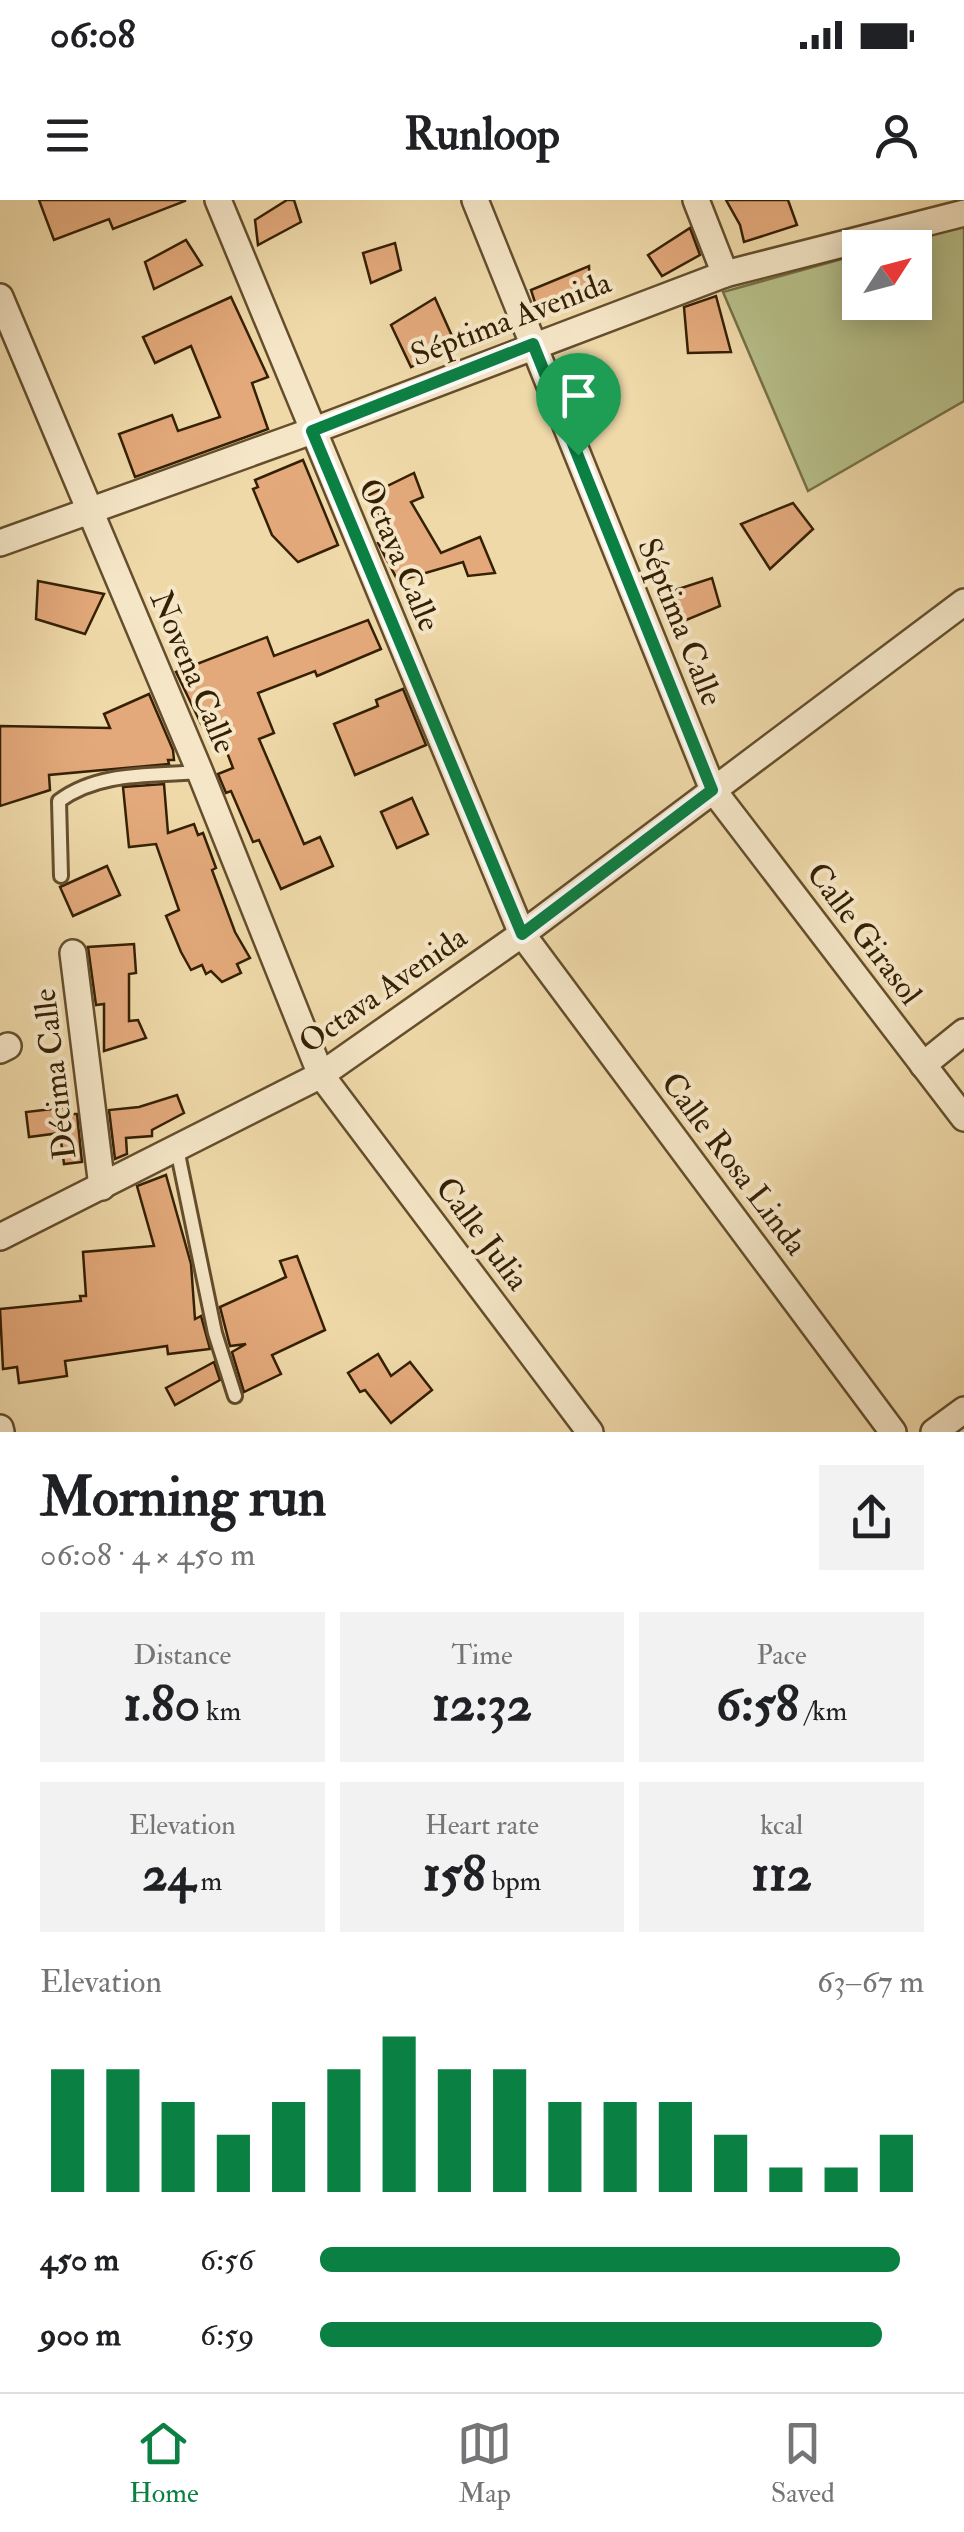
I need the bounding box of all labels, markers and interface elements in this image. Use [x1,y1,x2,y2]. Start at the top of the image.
text: 06:08 [50,11,135,59]
text: Runloop [404,107,560,163]
icon: menu [40,108,95,163]
icon: person [869,108,924,163]
north arrow [842,230,932,320]
map controls [842,230,932,320]
street label: Séptima Avenida [405,262,618,376]
pin [536,353,621,456]
icon: arrive [551,368,606,423]
street label: Octava Calle [349,473,449,637]
street label: Séptima Calle [628,532,732,712]
street label: Novena Calle [141,585,245,759]
street label: Calle Girasol [798,855,930,1013]
street label: Octava Avenida [291,917,475,1063]
street label: Décima Calle [25,986,85,1162]
street label: Calle Rosa Linda [652,1065,816,1264]
street label: Calle Julia [426,1169,538,1299]
text: Morning run [40,1463,326,1532]
button: share [819,1465,924,1570]
text: 06:08 · 4 × 450 m [40,1535,255,1575]
text: Distance [133,1638,231,1673]
text: Time [451,1638,513,1673]
text: Pace [757,1638,807,1673]
text: 1.80 [124,1673,200,1736]
text: 12:32 [432,1673,532,1736]
text: 6:58 [716,1673,799,1736]
text: km [200,1694,241,1729]
text: /km [799,1694,847,1729]
text: Elevation [129,1808,236,1843]
text: Heart rate [425,1808,539,1843]
text: kcal [760,1808,803,1843]
text: 24 [142,1843,195,1906]
text: 158 [423,1843,486,1906]
text: 112 [751,1843,812,1906]
text: m [195,1864,222,1899]
text: bpm [486,1864,541,1899]
text: Elevation [40,1962,162,2002]
text: 63–67 m [817,1962,924,2002]
text: 450 m [40,2240,119,2280]
text: 6:56 [200,2240,254,2280]
text: 900 m [40,2315,121,2355]
text: 6:59 [200,2315,255,2355]
tab: Home [129,2416,199,2511]
tab: Map [457,2416,512,2511]
tab: Saved [771,2416,835,2511]

